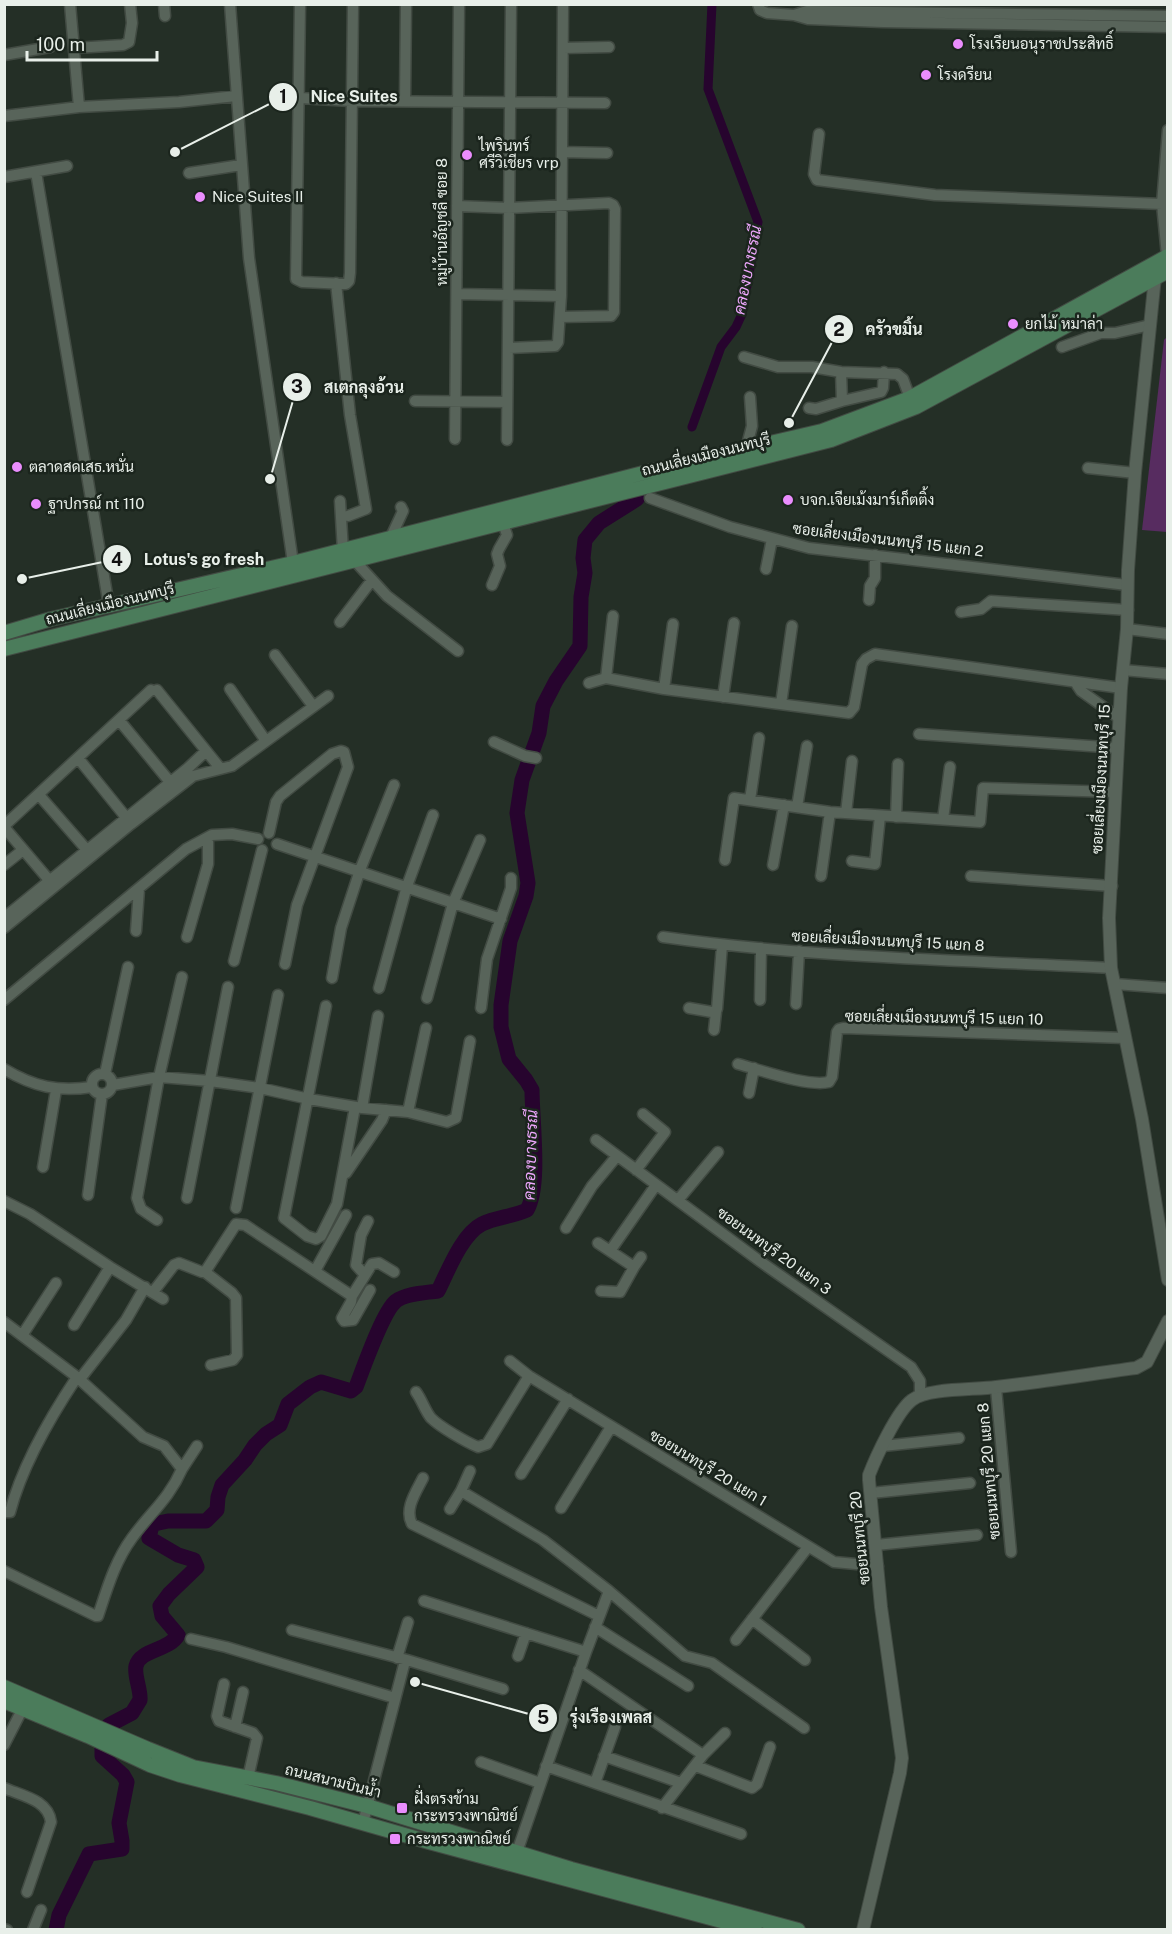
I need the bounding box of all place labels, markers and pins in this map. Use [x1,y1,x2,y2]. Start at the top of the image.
place label: โรงเรียนอนุราชประสิทธิ์ [969,29,1114,55]
marker: โรงเรียนอนุราชประสิทธิ์ [951,37,965,51]
place label: โรงดรียน [937,65,992,83]
marker: โรงดรียน [919,68,933,82]
callout: Nice Suites [268,80,409,114]
place label: ไพรินทร์ ศรีวิเชียร vrp [478,136,559,171]
marker: ไพรินทร์ ศรีวิเชียร vrp [460,148,474,162]
place label: Nice Suites II [212,188,304,205]
marker: Nice Suites II [193,190,207,204]
callout: ครัวขมิ้น [824,312,935,346]
place label: ยกไม้ หม่าล่า [1025,314,1103,332]
marker: ยกไม้ หม่าล่า [1006,317,1020,331]
callout: สเตกลุงอ้วน [282,370,416,404]
place label: ตลาดสดเสธ.หนั่น [29,452,134,475]
marker: ตลาดสดเสธ.หนั่น [10,460,24,474]
place label: บจก.เจียเม้งมาร์เก็ตติ้ง [800,486,934,508]
marker: บจก.เจียเม้งมาร์เก็ตติ้ง [781,493,795,507]
place label: ฐาปกรณ์ nt 110 [47,494,144,514]
marker: ฐาปกรณ์ nt 110 [29,497,43,511]
callout: Lotus's go fresh [102,542,277,576]
callout: รุ่งเรืองเพลส [528,1701,664,1735]
place label: ฝั่งตรงข้าม กระทรวงพาณิชย์ [414,1784,518,1824]
marker: ฝั่งตรงข้าม กระทรวงพาณิชย์ [395,1801,409,1815]
place label: กระทรวงพาณิชย์ [407,1829,511,1847]
marker: กระทรวงพาณิชย์ [388,1832,402,1846]

